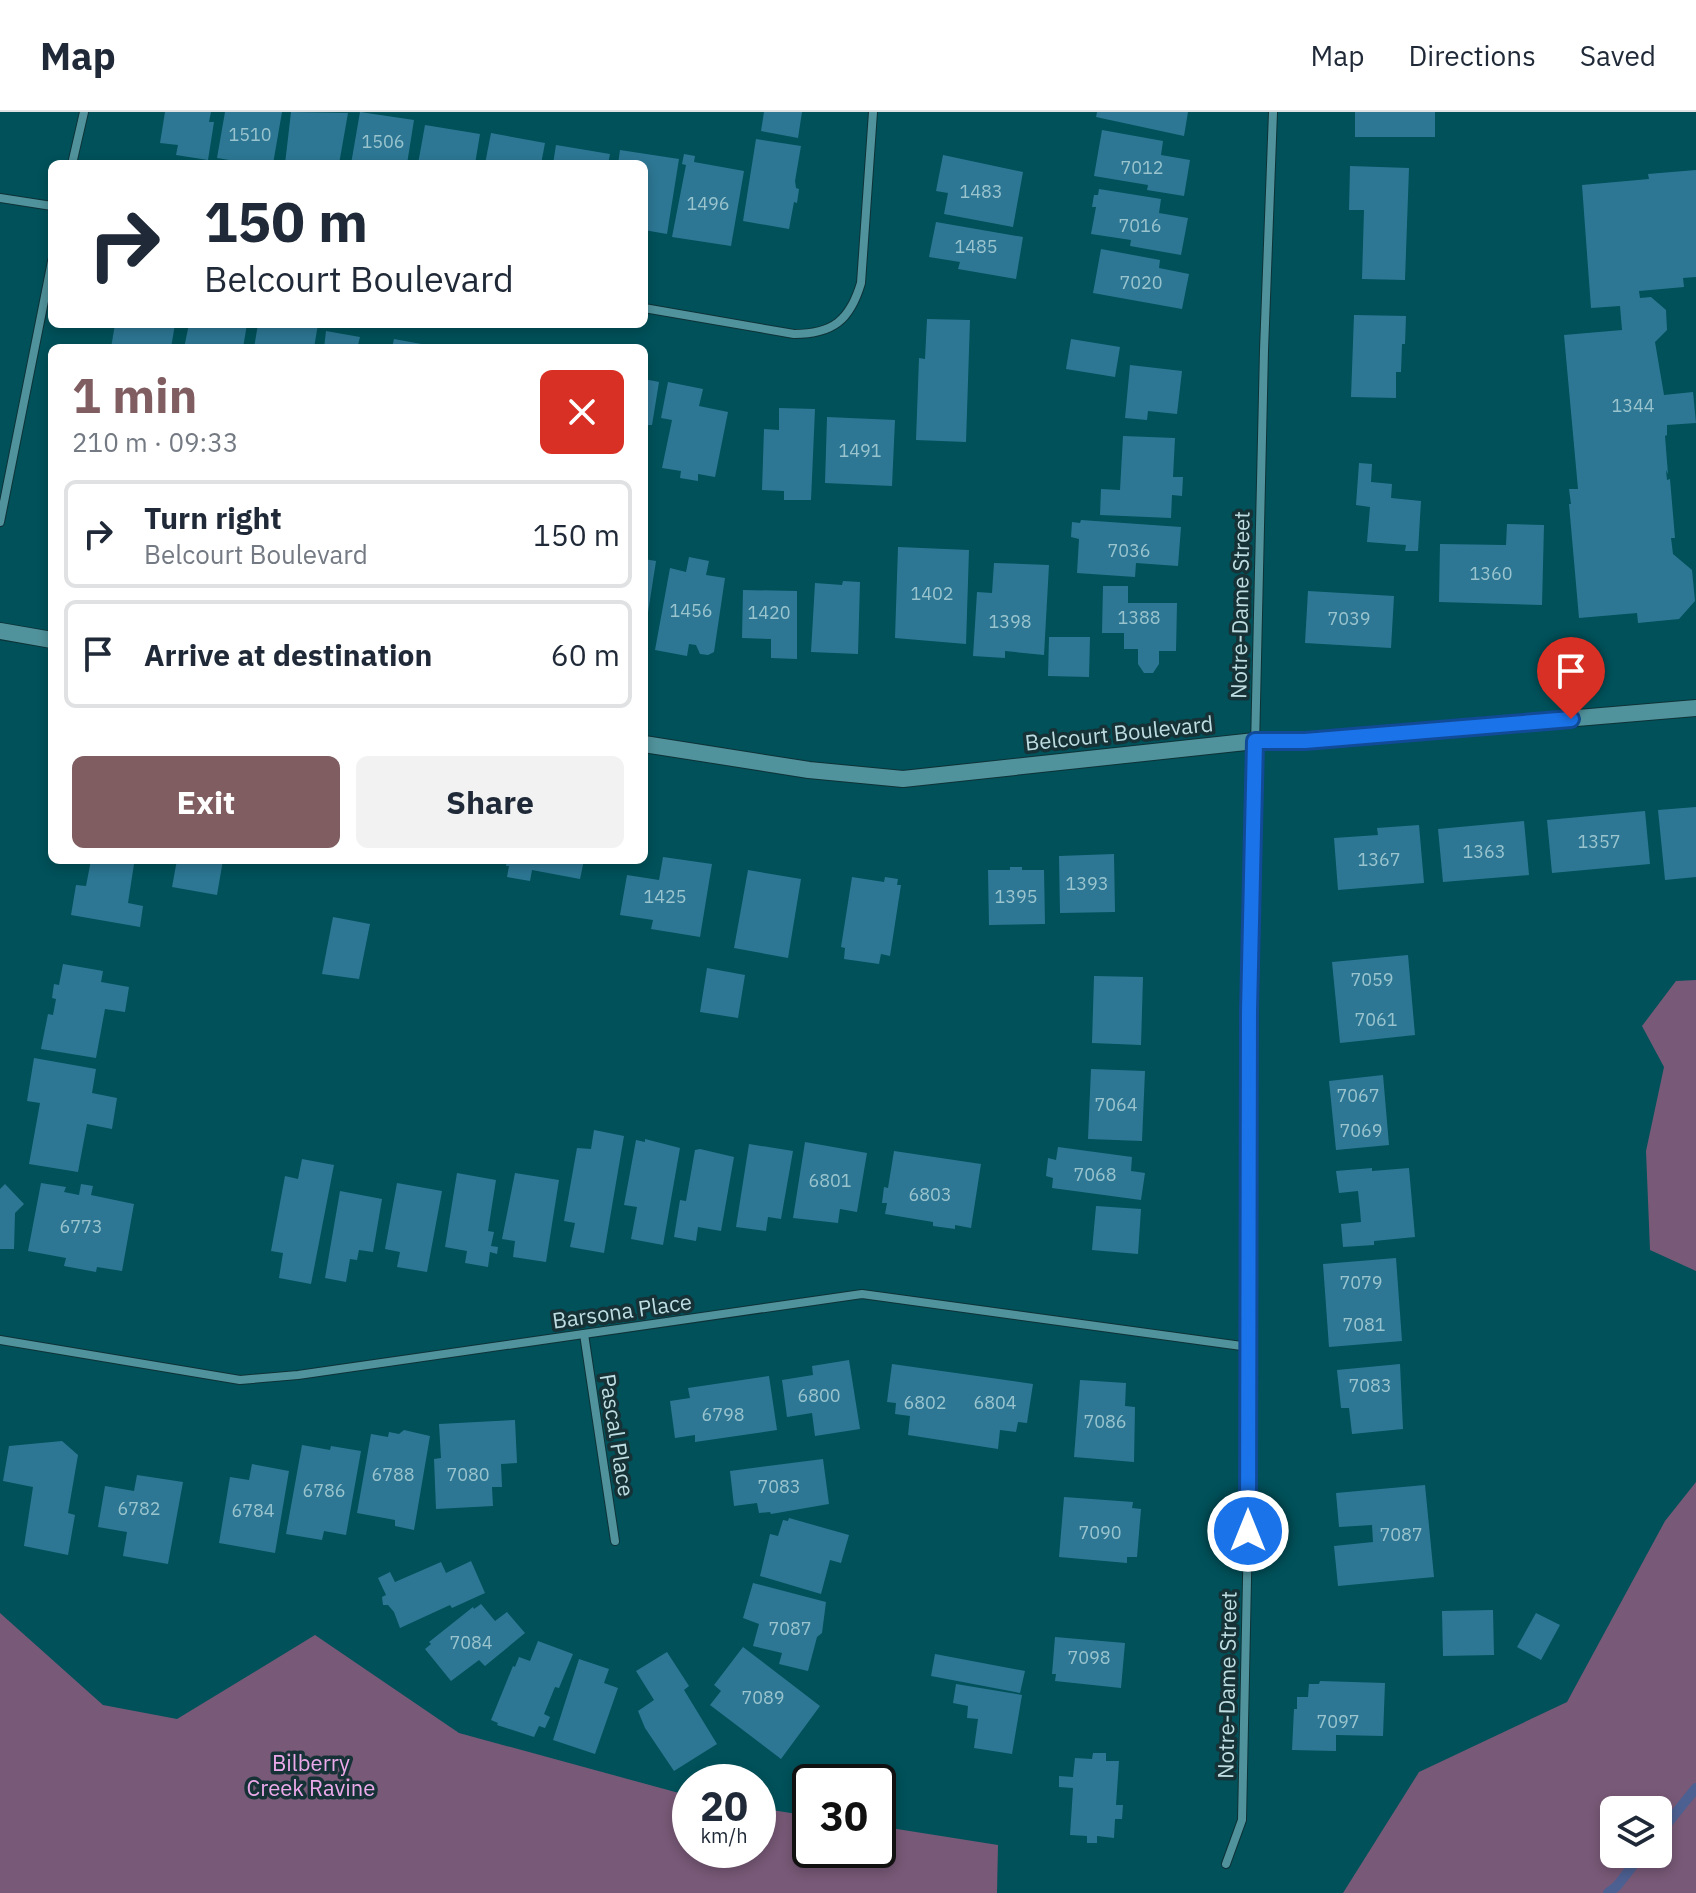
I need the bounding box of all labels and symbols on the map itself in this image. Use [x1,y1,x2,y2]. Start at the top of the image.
house number: 1510 [228,123,272,146]
house number: 1506 [361,130,405,153]
house number: 7012 [1120,156,1164,179]
house number: 1483 [959,180,1003,203]
house number: 1496 [686,192,730,215]
house number: 7016 [1118,214,1162,237]
house number: 1485 [954,235,998,258]
house number: 7020 [1119,271,1163,294]
house number: 1344 [1611,394,1655,417]
house number: 1491 [838,439,882,462]
street label: Notre-Dame Street [1223,511,1256,699]
house number: 7036 [1107,539,1151,562]
house number: 1360 [1469,562,1513,585]
house number: 1402 [910,582,954,605]
house number: 1456 [669,599,713,622]
house number: 1420 [747,601,791,624]
house number: 1388 [1117,606,1161,629]
house number: 7039 [1327,607,1371,630]
house number: 1398 [988,610,1032,633]
pin [1537,637,1605,719]
street label: Belcourt Boulevard [1023,708,1215,757]
house number: 1357 [1577,830,1621,853]
house number: 1363 [1462,840,1506,863]
house number: 1367 [1357,848,1401,871]
house number: 1393 [1065,872,1109,895]
house number: 1425 [643,885,687,908]
house number: 1395 [994,885,1038,908]
house number: 7059 [1350,968,1394,991]
house number: 7061 [1354,1008,1398,1031]
house number: 7067 [1336,1084,1380,1107]
house number: 7064 [1094,1093,1138,1116]
house number: 7069 [1339,1119,1383,1142]
house number: 7068 [1073,1163,1117,1186]
house number: 6801 [808,1169,852,1192]
house number: 6803 [908,1183,952,1206]
house number: 6773 [59,1215,103,1238]
house number: 7079 [1339,1271,1383,1294]
street label: Barsona Place [550,1286,694,1335]
house number: 7081 [1342,1313,1386,1336]
street label: Pascal Place [594,1372,641,1498]
house number: 7083 [1348,1374,1392,1397]
house number: 6800 [797,1384,841,1407]
house number: 6802 [903,1391,947,1414]
house number: 6804 [973,1391,1017,1414]
house number: 6798 [701,1403,745,1426]
house number: 7086 [1083,1410,1127,1433]
house number: 6788 [371,1463,415,1486]
house number: 7080 [446,1463,490,1486]
house number: 7083 [757,1475,801,1498]
house number: 6786 [302,1479,346,1502]
position arrow [1206,1489,1290,1573]
house number: 6782 [117,1497,161,1520]
house number: 6784 [231,1499,275,1522]
house number: 7090 [1078,1521,1122,1544]
house number: 7087 [1379,1523,1423,1546]
street label: Notre-Dame Street [1210,1591,1243,1779]
house number: 7087 [768,1617,812,1640]
house number: 7084 [449,1631,493,1654]
house number: 7098 [1067,1646,1111,1669]
house number: 7089 [741,1686,785,1709]
house number: 7097 [1316,1710,1360,1733]
park label: Bilberry Creek Ravine [247,1748,375,1802]
speed limit sign: 30 [792,1764,896,1868]

